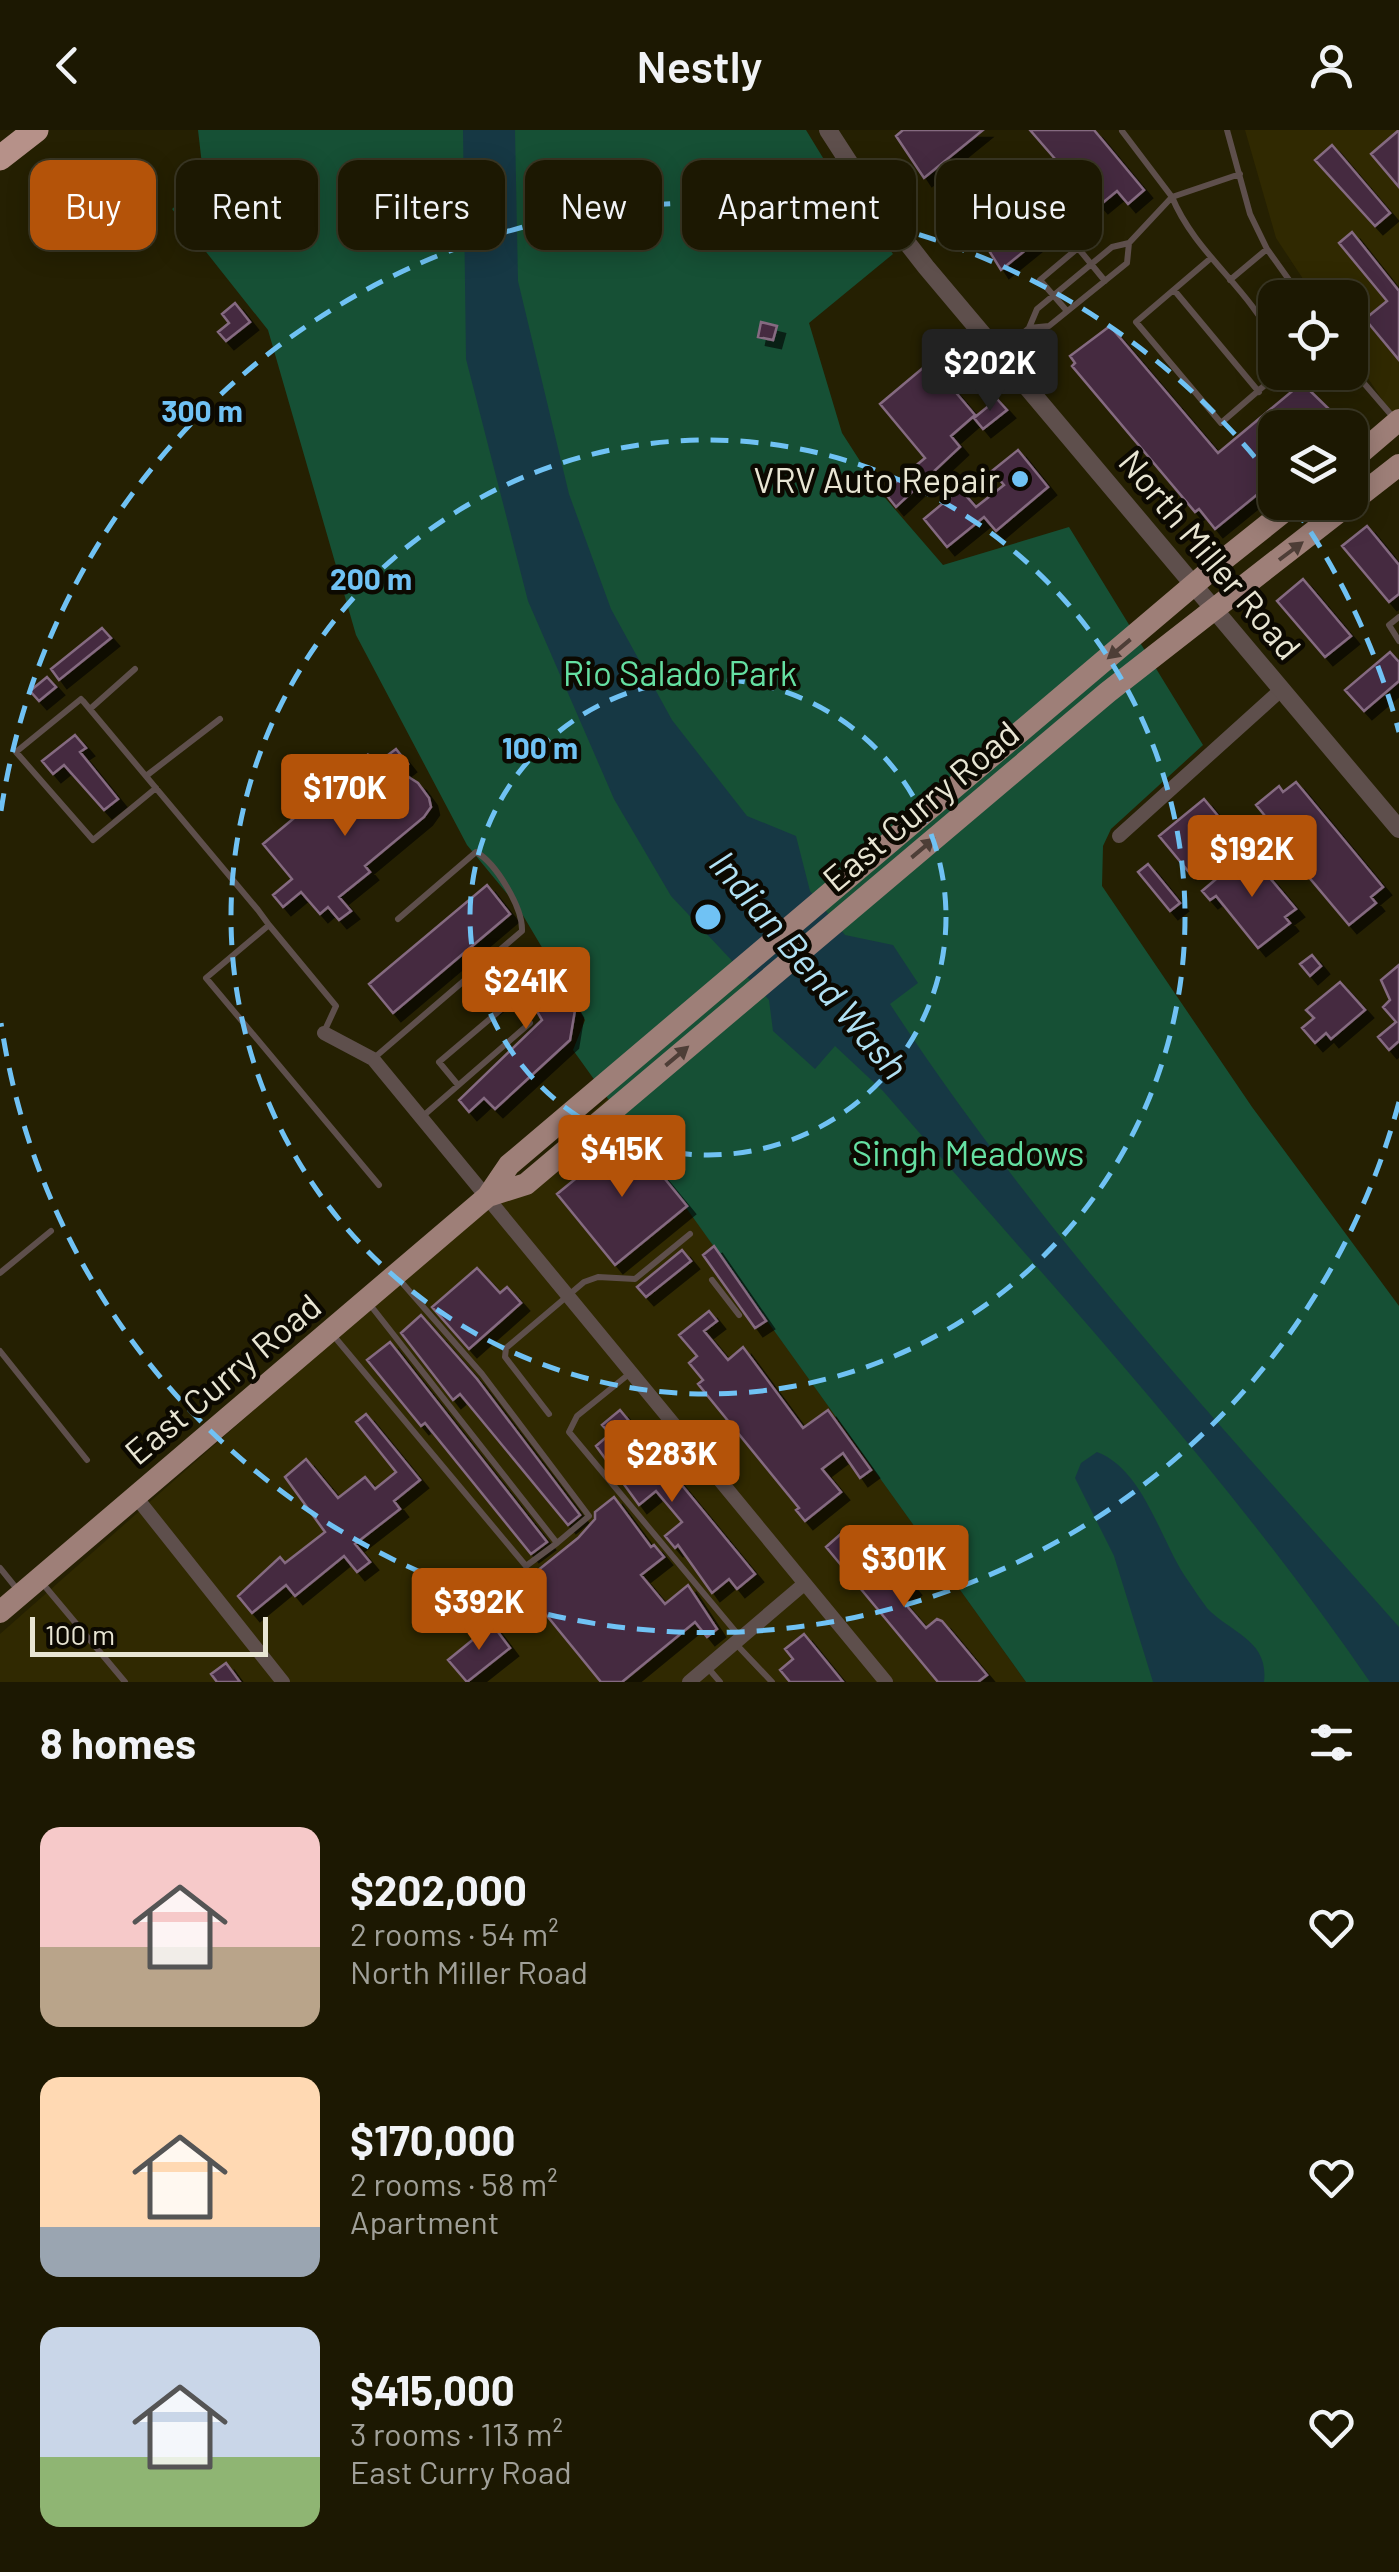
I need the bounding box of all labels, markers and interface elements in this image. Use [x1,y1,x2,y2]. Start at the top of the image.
icon: back [40,38,95,93]
text: Nestly [637,38,762,92]
icon: person [1304,38,1359,93]
chip: Buy [30,160,156,250]
chip: Rent [176,160,318,250]
chip: Filters [338,160,505,250]
chip: New [525,160,662,250]
chip: Apartment [682,160,916,250]
chip: House [936,160,1102,250]
map controls [1258,280,1368,520]
button: locate [1258,280,1368,390]
pin: $202K [920,329,1060,414]
text: $202K [944,342,1036,380]
text: 300 m [161,392,243,428]
button: layers [1258,410,1368,520]
street label: North Miller Road [1111,441,1311,667]
place label: VRV Auto Repair [754,458,1000,500]
marker: VRV Auto Repair [1009,468,1031,490]
one-way arrow [1278,540,1304,561]
text: 200 m [330,560,412,596]
one-way arrow [1107,637,1132,659]
park label: Rio Salado Park [563,651,797,693]
street label: East Curry Road [814,711,1026,899]
text: 100 m [502,729,578,765]
pin: $170K [275,754,415,839]
text: $170K [303,767,387,805]
pin: $192K [1182,815,1322,900]
text: $192K [1210,828,1294,866]
one-way arrow [910,837,935,859]
water label: Indian Bend Wash [701,840,919,1088]
centre of rings [690,899,726,935]
pin: $241K [456,947,596,1032]
text: $241K [484,960,568,998]
one-way arrow [664,1046,689,1067]
pin: $415K [552,1115,692,1200]
text: $415K [580,1128,664,1166]
park label: Singh Meadows [852,1131,1084,1173]
street label: East Curry Road [116,1284,328,1472]
pin: $283K [602,1420,742,1505]
text: $283K [627,1433,717,1471]
pin: $301K [834,1525,974,1610]
text: $301K [862,1538,946,1576]
pin: $392K [409,1568,549,1653]
text: $392K [434,1581,524,1619]
scale bar [30,1612,268,1656]
text: 100 m [45,1617,115,1651]
icon: filters [1304,1715,1359,1770]
text: 8 homes [40,1717,196,1767]
text: $202,000 [350,1864,527,1914]
icon: home [120,1867,240,1987]
icon: heart [1304,1900,1359,1955]
text: 2 rooms · 54 m² [350,1914,559,1952]
text: North Miller Road [350,1952,588,1990]
text: $170,000 [350,2114,516,2164]
icon: home [120,2117,240,2237]
icon: heart [1304,2150,1359,2205]
text: 2 rooms · 58 m² [350,2164,558,2202]
text: Apartment [350,2202,499,2240]
text: $415,000 [350,2364,515,2414]
icon: home [120,2367,240,2487]
icon: heart [1304,2400,1359,2455]
text: 3 rooms · 113 m² [350,2414,563,2452]
text: East Curry Road [350,2452,572,2490]

